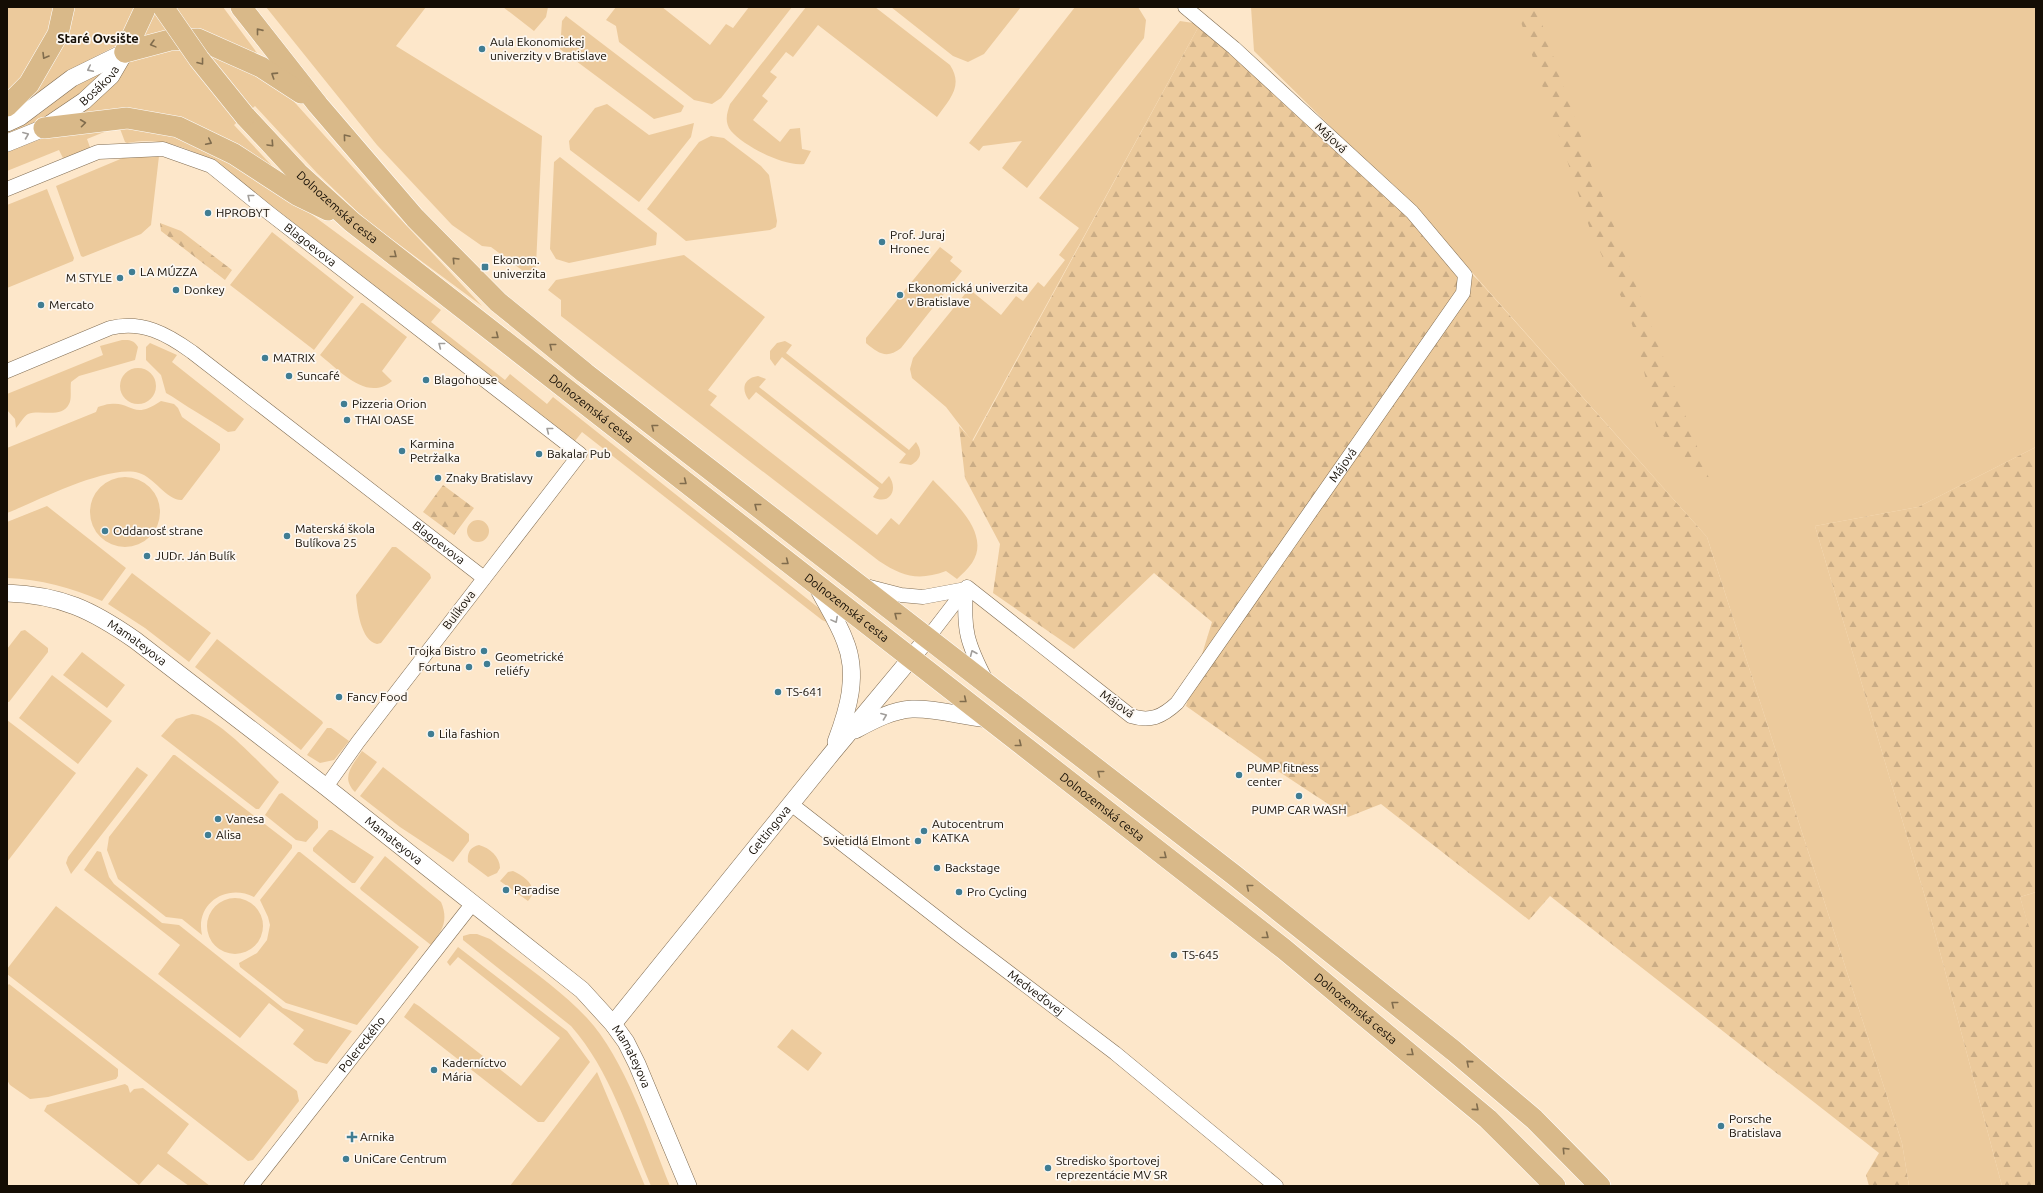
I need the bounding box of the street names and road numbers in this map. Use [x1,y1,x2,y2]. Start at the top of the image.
street label: Bosákova [77,63,121,108]
street label: Májová [1313,120,1350,156]
street label: Dolnozemská cesta [294,168,381,246]
street label: Blagoevova [282,220,339,269]
street label: Dolnozemská cesta [547,371,636,445]
street label: Májová [1326,445,1359,484]
street label: Blagoevova [410,518,468,567]
street label: Dolnozemská cesta [802,570,892,644]
street label: Bulíkova [440,588,477,632]
street label: Mamateyova [106,617,169,668]
street label: Májová [1098,687,1137,720]
street label: Dolnozemská cesta [1058,770,1147,844]
street label: Gettingova [745,803,793,857]
street label: Mamateyova [363,814,425,867]
street label: Medveďovej [1006,967,1066,1018]
street label: Dolnozemská cesta [1312,970,1400,1046]
street label: Polereckého [336,1014,387,1074]
street label: Mamateyova [610,1022,653,1090]

